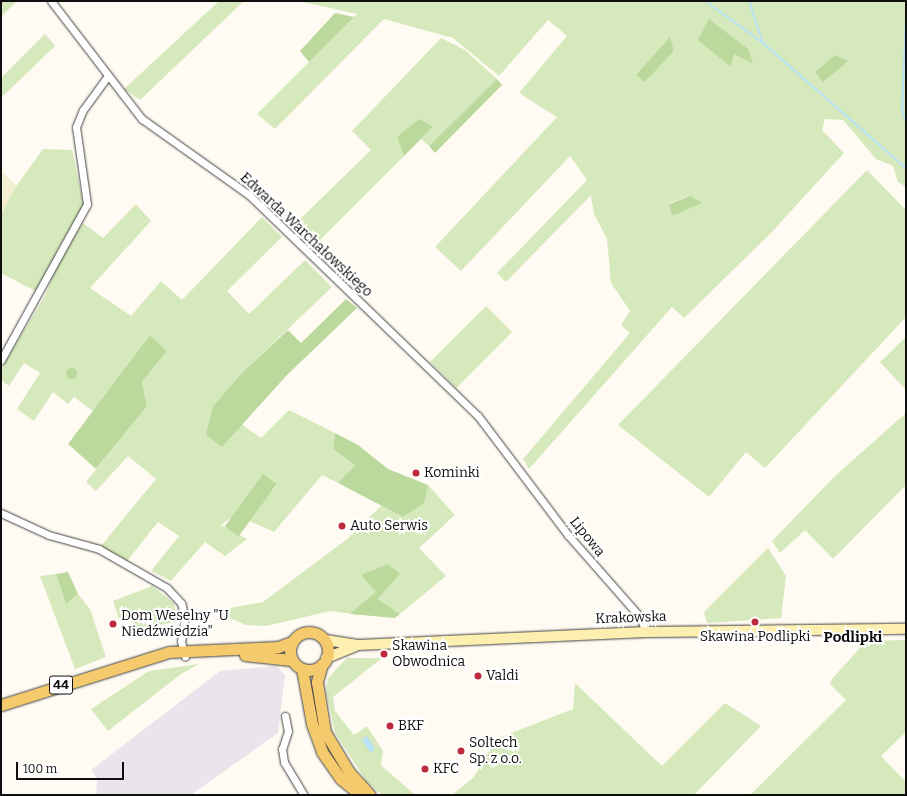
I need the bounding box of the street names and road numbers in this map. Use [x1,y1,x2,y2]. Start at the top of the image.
street label: Edwarda Warchałowskiego [236,169,376,301]
street label: Lipowa [566,514,608,560]
street label: Krakowska [595,608,667,628]
road number: 44 [49,674,73,696]

